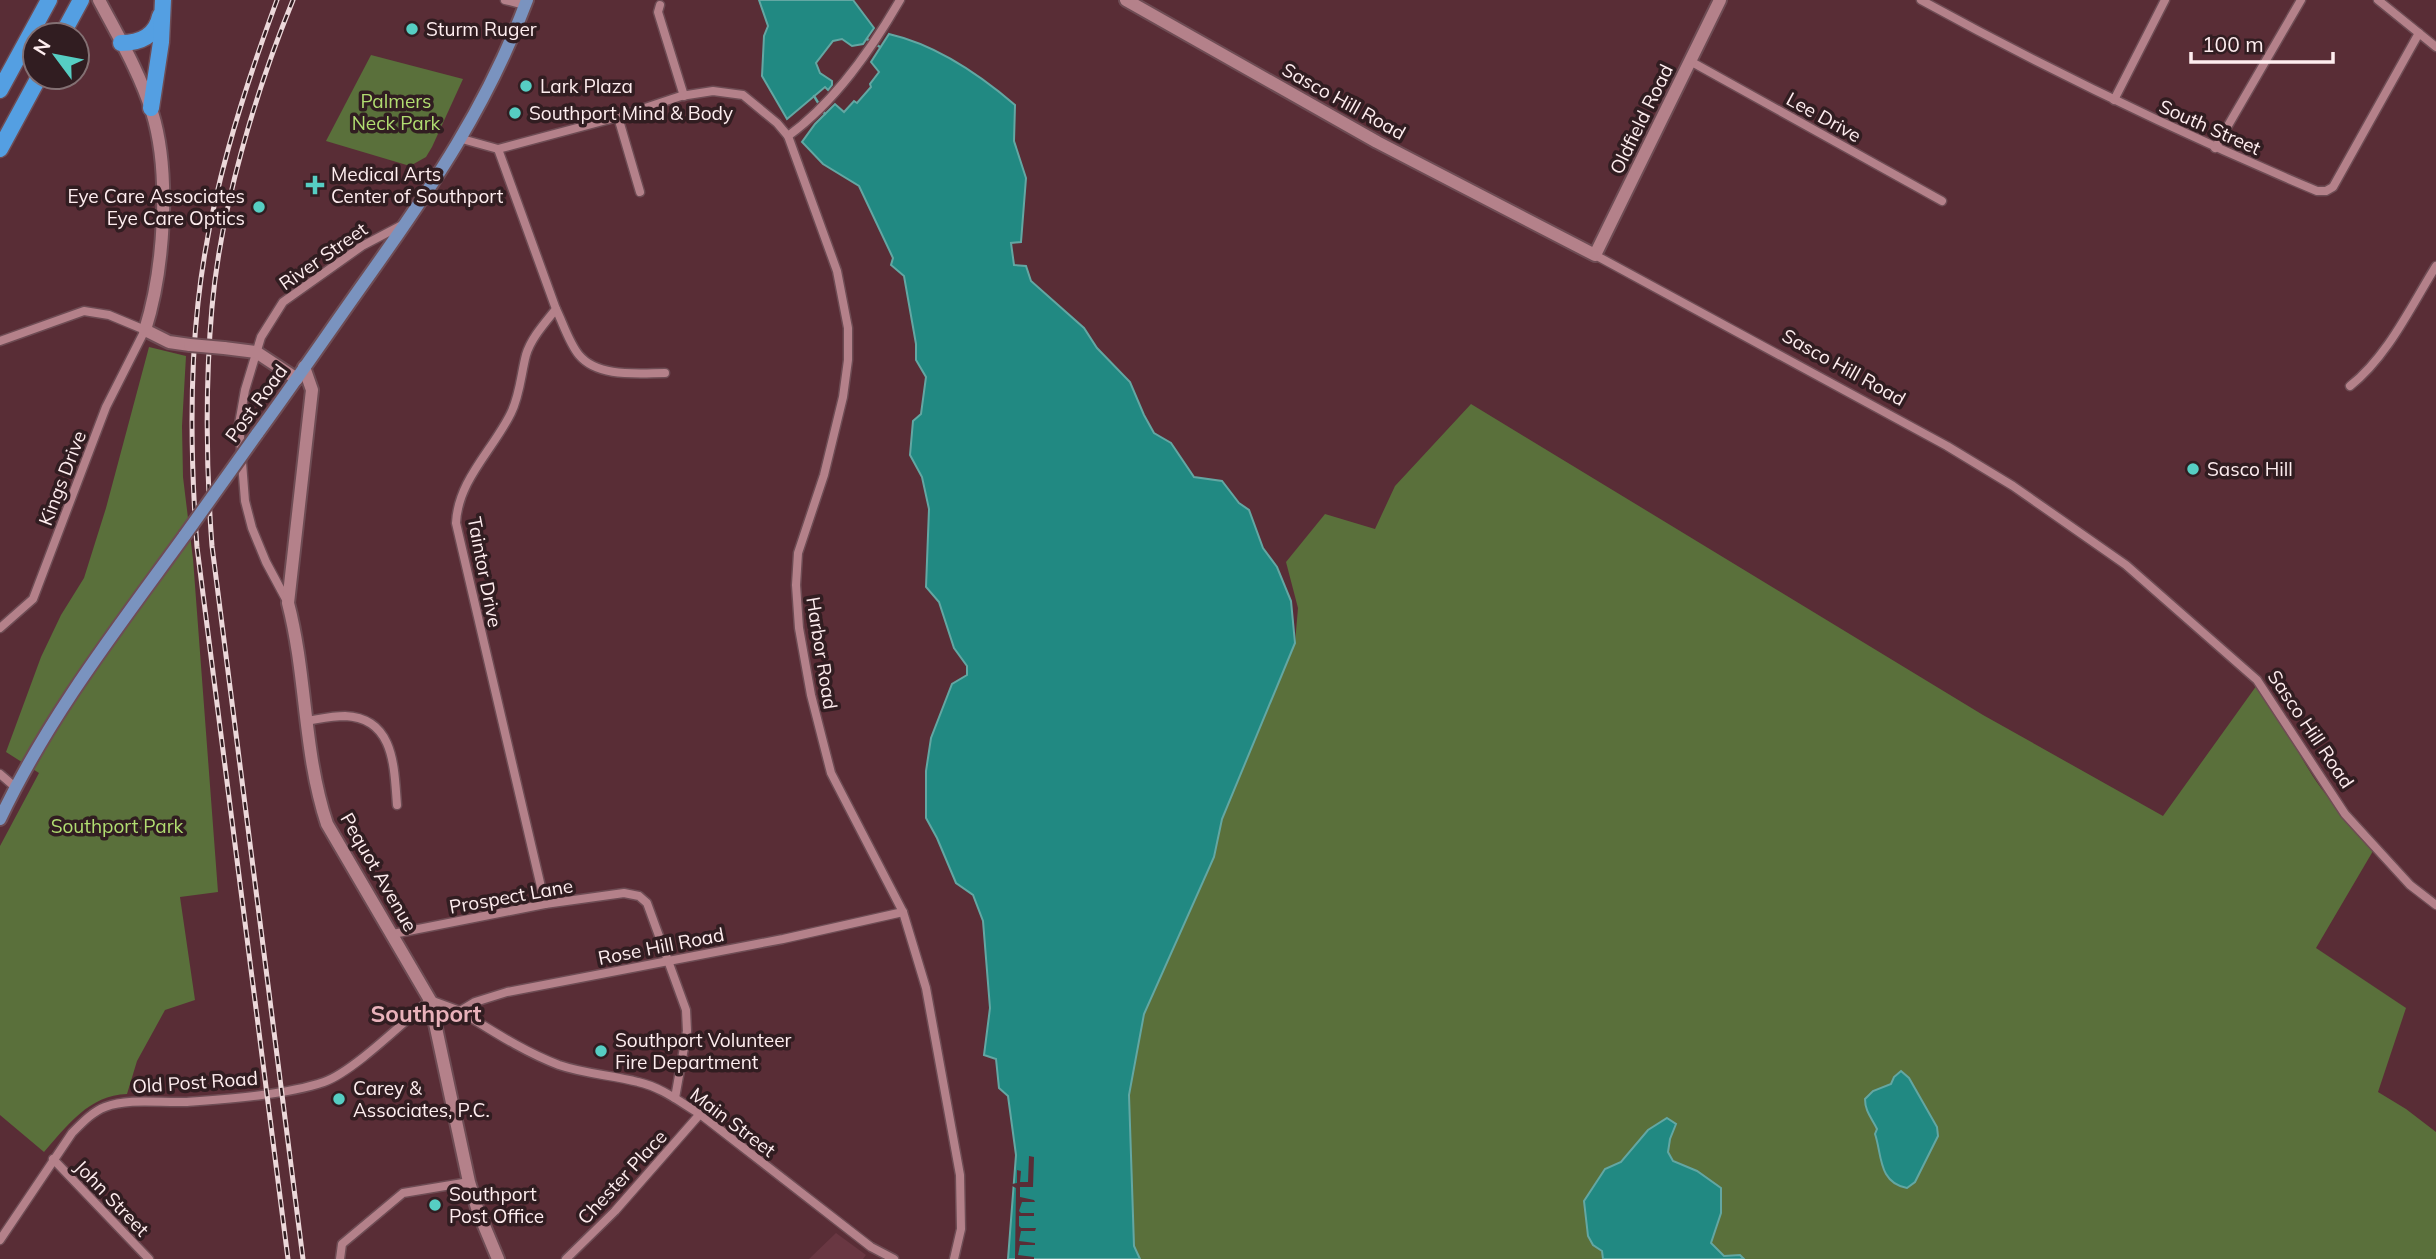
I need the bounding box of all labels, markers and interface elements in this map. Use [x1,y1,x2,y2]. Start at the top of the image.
place label: Sturm Ruger [426,17,537,41]
north arrow [21,21,91,91]
marker: Sturm Ruger [404,21,420,37]
scale bar [2191,21,2333,65]
text: 100 m [2202,31,2264,57]
text: N [28,35,56,59]
street label: Sasco Hill Road [1278,57,1410,145]
street label: Oldfield Road [1604,60,1678,178]
place label: Lark Plaza [540,74,633,98]
marker: Lark Plaza [518,78,534,94]
street label: Lee Drive [1782,87,1866,147]
park label: Palmers Neck Park [352,89,441,135]
street label: South Street [2155,94,2265,160]
place label: Southport Mind & Body [529,101,733,125]
marker: Southport Mind & Body [507,105,523,121]
place label: Medical Arts Center of Southport [331,162,504,208]
marker: Medical Arts Center of Southport [305,175,325,195]
place label: Eye Care Associates Eye Care Optics [67,184,245,230]
marker: Eye Care Associates Eye Care Optics [251,199,267,215]
street label: River Street [274,217,372,295]
street label: Sasco Hill Road [1778,323,1910,411]
street label: Post Road [220,359,292,447]
street label: Kings Drive [33,427,91,529]
place label: Sasco Hill [2207,457,2293,481]
marker: Sasco Hill [2185,461,2201,477]
street label: Taintor Drive [463,515,507,629]
street label: Harbor Road [801,595,843,711]
street label: Sasco Hill Road [2263,665,2359,793]
street label: Pequot Avenue [335,808,423,936]
park label: Southport Park [51,814,184,838]
street label: Prospect Lane [447,873,575,919]
street label: Rose Hill Road [596,922,726,970]
district label: Southport [370,999,482,1028]
place label: Southport Volunteer Fire Department [615,1028,792,1074]
marker: Southport Volunteer Fire Department [593,1043,609,1059]
street label: Old Post Road [131,1066,259,1098]
place label: Carey & Associates, P.C. [353,1076,490,1122]
street label: Main Street [686,1082,781,1162]
marker: Carey & Associates, P.C. [331,1091,347,1107]
street label: Chester Place [572,1125,672,1229]
street label: John Street [70,1155,155,1241]
place label: Southport Post Office [449,1182,544,1228]
marker: Southport Post Office [427,1197,443,1213]

